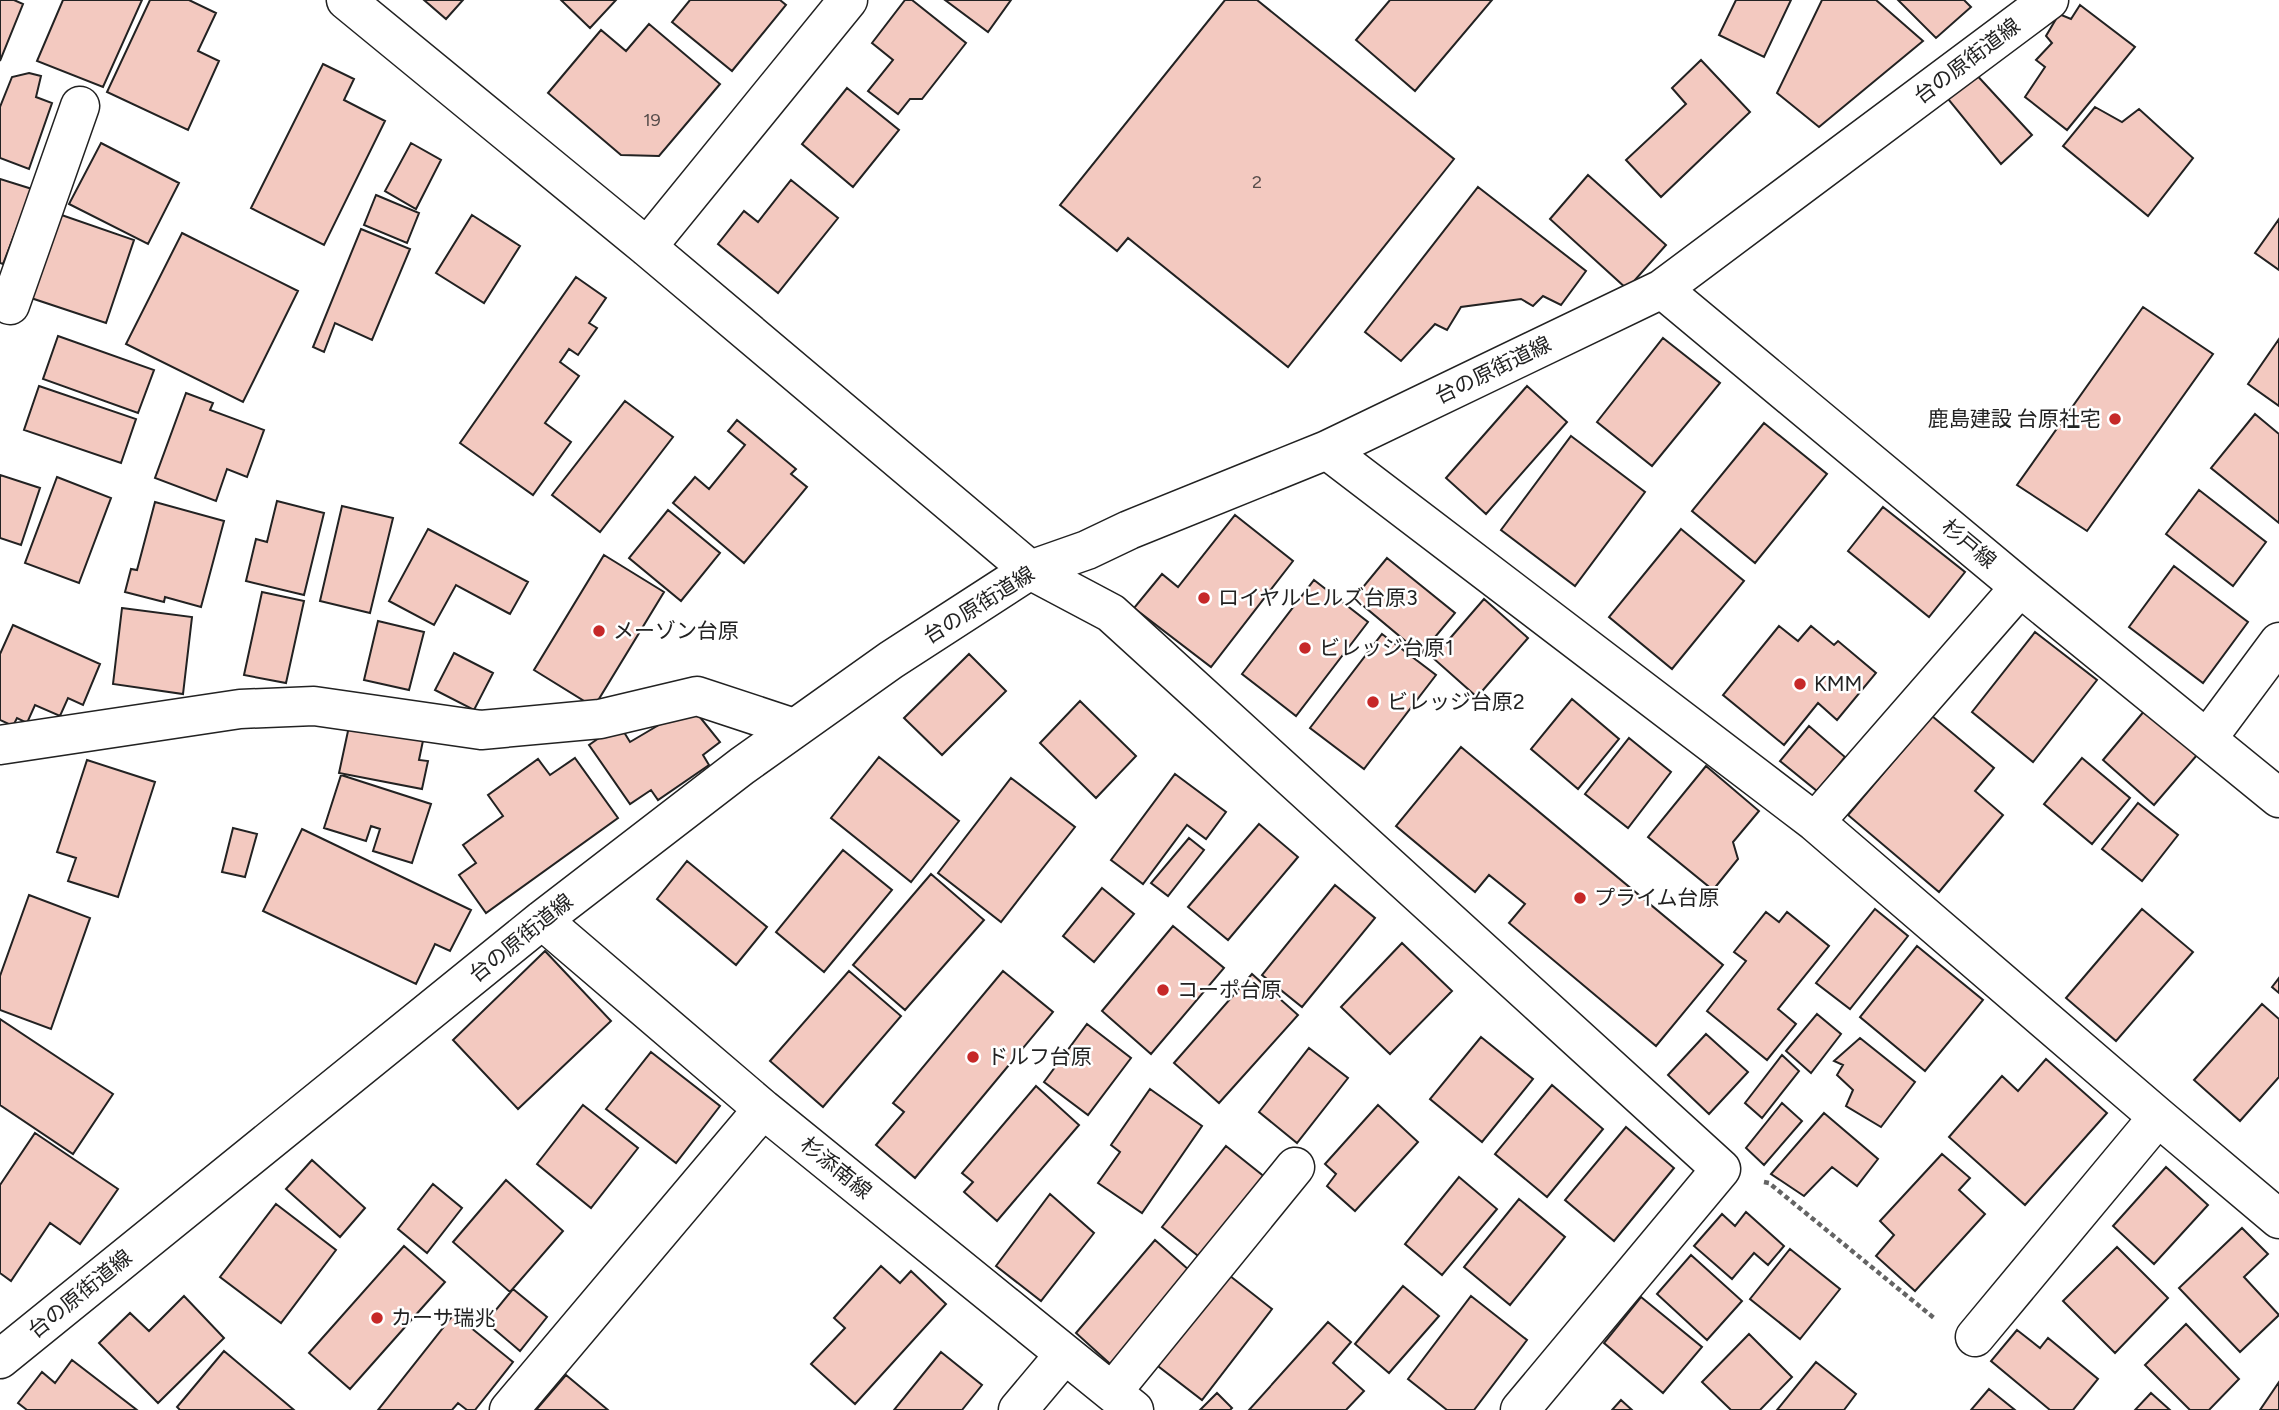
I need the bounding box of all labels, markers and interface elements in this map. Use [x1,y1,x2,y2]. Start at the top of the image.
street label: 台の原街道線 [1909,13,2025,108]
house number: 19 [643,109,661,131]
house number: 2 [1252,171,1262,193]
street label: 台の原街道線 [1431,331,1555,408]
place label: 鹿島建設 台原社宅 [1928,406,2101,431]
marker: 鹿島建設 台原社宅 [2107,411,2123,427]
street label: 杉戸線 [1937,514,2001,573]
street label: 台の原街道線 [919,561,1039,649]
place label: ロイヤルヒルズ台原3 [1218,585,1418,610]
marker: ロイヤルヒルズ台原3 [1196,590,1212,606]
place label: メーゾン台原 [613,618,739,643]
marker: メーゾン台原 [591,623,607,639]
place label: ビレッジ台原1 [1319,635,1454,660]
marker: ビレッジ台原1 [1297,640,1313,656]
place label: KMM [1814,671,1862,696]
marker: KMM [1792,676,1808,692]
place label: ビレッジ台原2 [1387,689,1525,714]
marker: ビレッジ台原2 [1365,694,1381,710]
place label: プライム台原 [1594,885,1720,910]
street label: 台の原街道線 [464,888,578,987]
marker: プライム台原 [1572,890,1588,906]
place label: コーポ台原 [1177,977,1282,1002]
marker: コーポ台原 [1155,982,1171,998]
place label: ドルフ台原 [987,1044,1092,1069]
marker: ドルフ台原 [965,1049,981,1065]
street label: 杉添南線 [796,1131,877,1204]
street label: 台の原街道線 [23,1244,137,1343]
place label: カーサ瑞兆 [391,1305,496,1330]
marker: カーサ瑞兆 [369,1310,385,1326]

